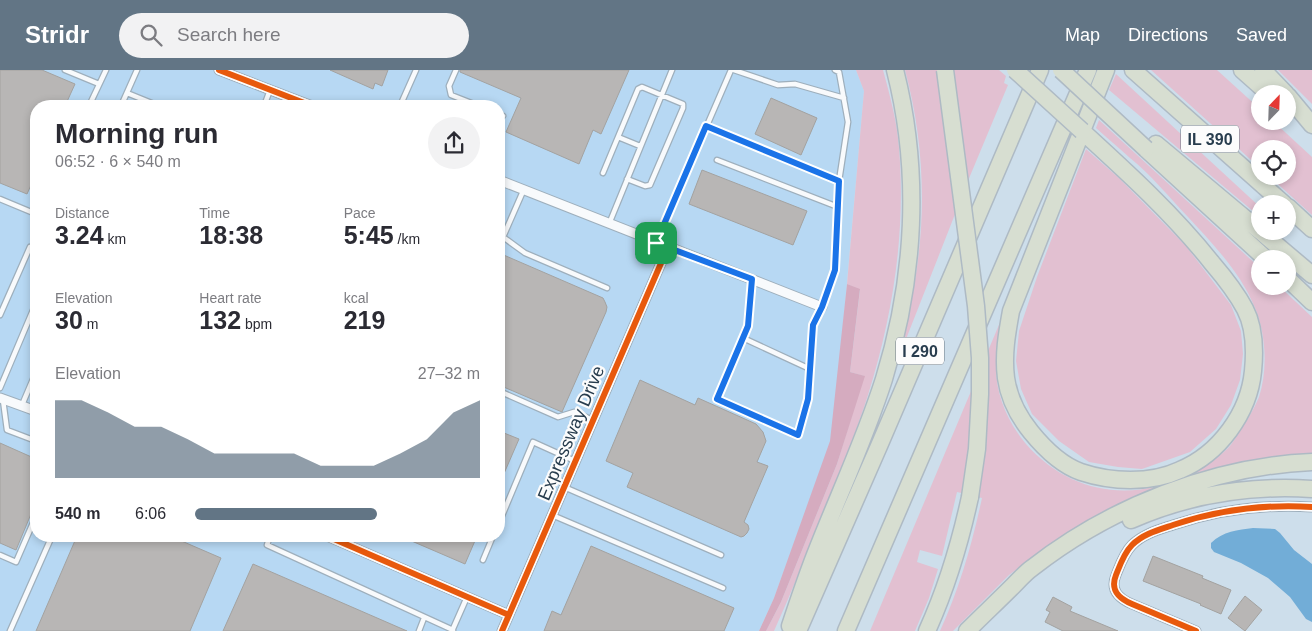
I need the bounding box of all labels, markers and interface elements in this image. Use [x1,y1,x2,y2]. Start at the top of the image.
search box [119,13,469,58]
text: Stridr [25,21,89,48]
icon: search [137,21,165,49]
text: Search here [177,24,281,45]
text: Map [1065,25,1100,45]
text: Directions [1128,25,1208,45]
text: Saved [1236,25,1287,45]
north arrow [1251,85,1296,130]
map controls [1251,85,1296,295]
button: share [428,117,480,169]
text: Morning run [55,118,218,149]
road number: IL 390 [1181,126,1239,152]
button: locate [1251,140,1296,185]
text: 06:52 · 6 × 540 m [55,153,181,170]
button: + [1251,195,1296,240]
text: Distance [55,205,109,221]
text: Time [199,205,230,221]
text: Pace [344,205,376,221]
text: 3.24 [55,221,104,249]
text: 18:38 [199,221,263,249]
text: 5:45 [344,221,394,249]
pin [635,222,677,264]
icon: arrive [642,229,670,257]
text: km [104,231,126,247]
text: /km [394,231,420,247]
button: − [1251,250,1296,295]
text: Elevation [55,290,113,306]
text: Heart rate [199,290,262,306]
text: kcal [344,290,369,306]
text: 30 [55,306,83,334]
text: 132 [199,306,241,334]
text: 219 [344,306,385,334]
text: m [83,316,98,332]
text: bpm [241,316,272,332]
road number: I 290 [896,338,944,364]
street label: Expressway Drive [534,363,608,503]
text: Elevation [55,365,121,382]
text: 27–32 m [418,365,480,382]
text: 540 m [55,505,100,522]
text: 6:06 [135,505,166,522]

